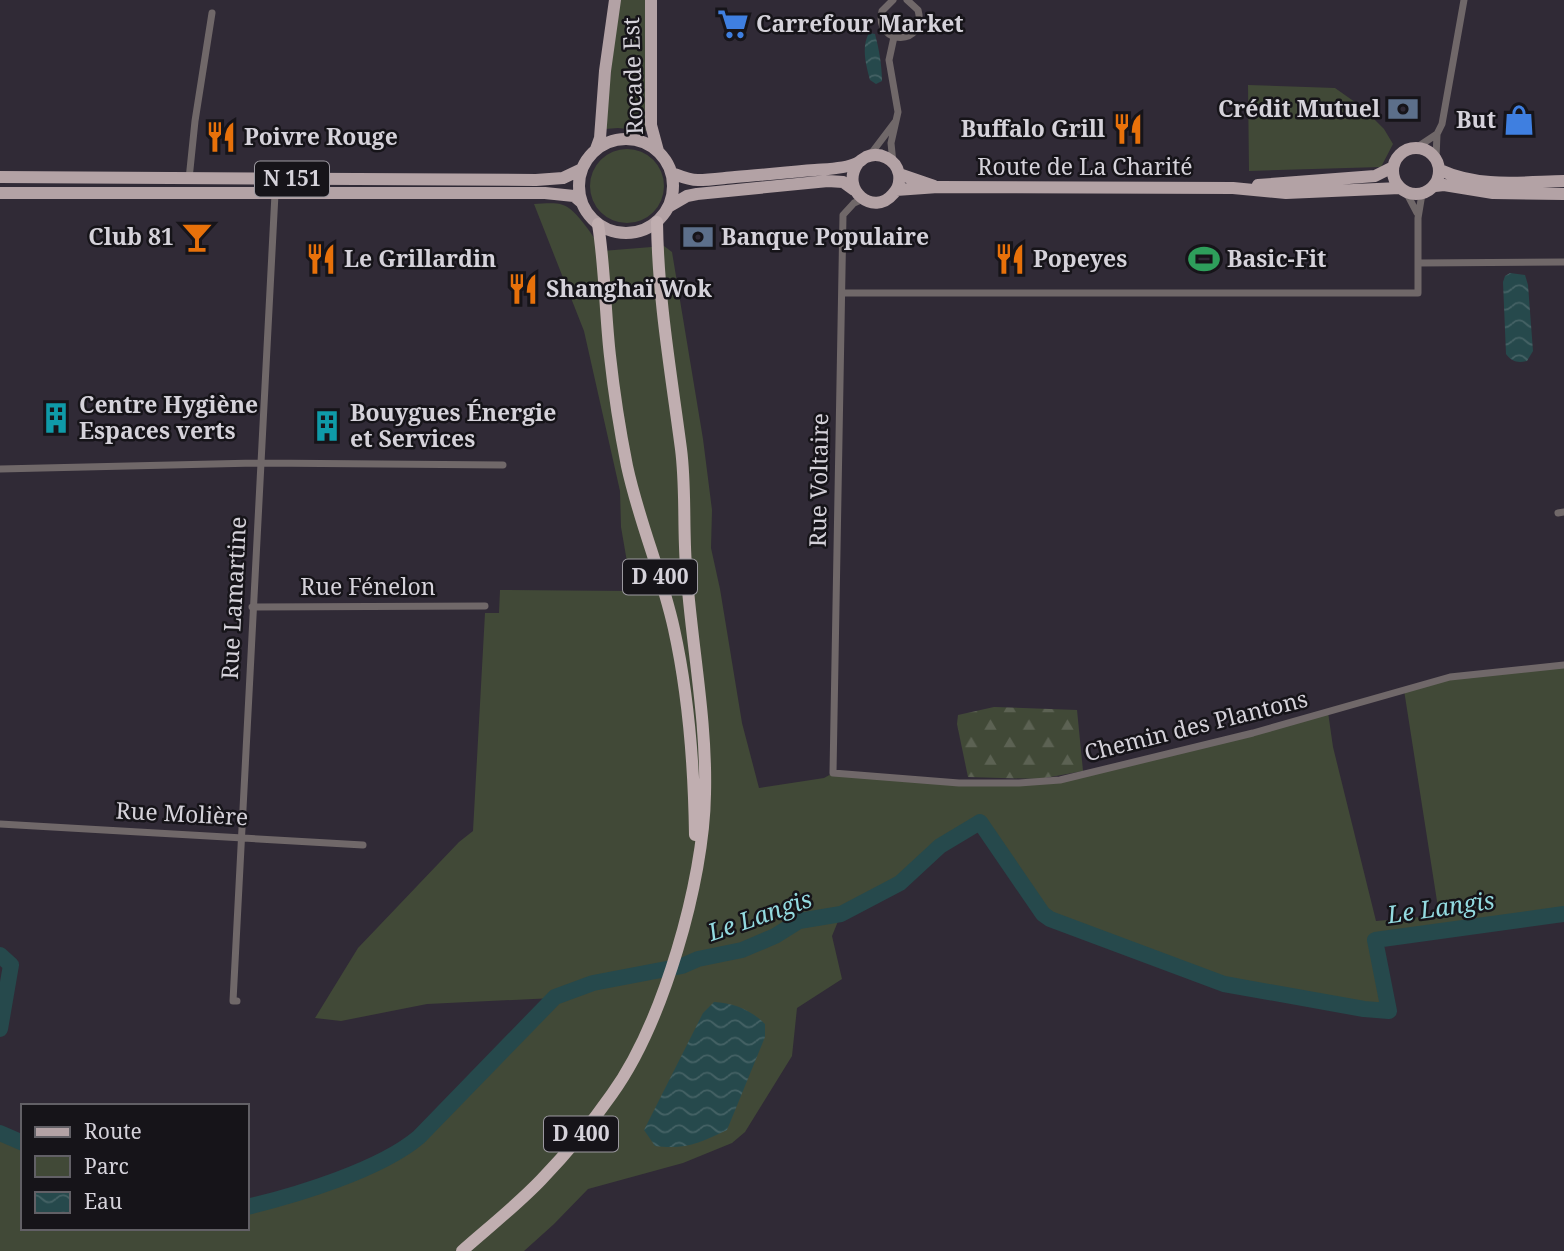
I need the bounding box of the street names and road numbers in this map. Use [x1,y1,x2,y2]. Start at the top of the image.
street label: Rocade Est [614,17,650,135]
street label: Route de La Charité [977,150,1193,182]
road number: N 151 [255,162,329,196]
street label: Rue Voltaire [801,413,835,547]
street label: Rue Lamartine [213,516,253,680]
road number: D 400 [623,560,697,594]
street label: Rue Fénelon [300,570,436,602]
street label: Chemin des Plantons [1081,682,1311,768]
street label: Rue Molière [115,794,249,832]
road number: D 400 [544,1116,618,1152]

